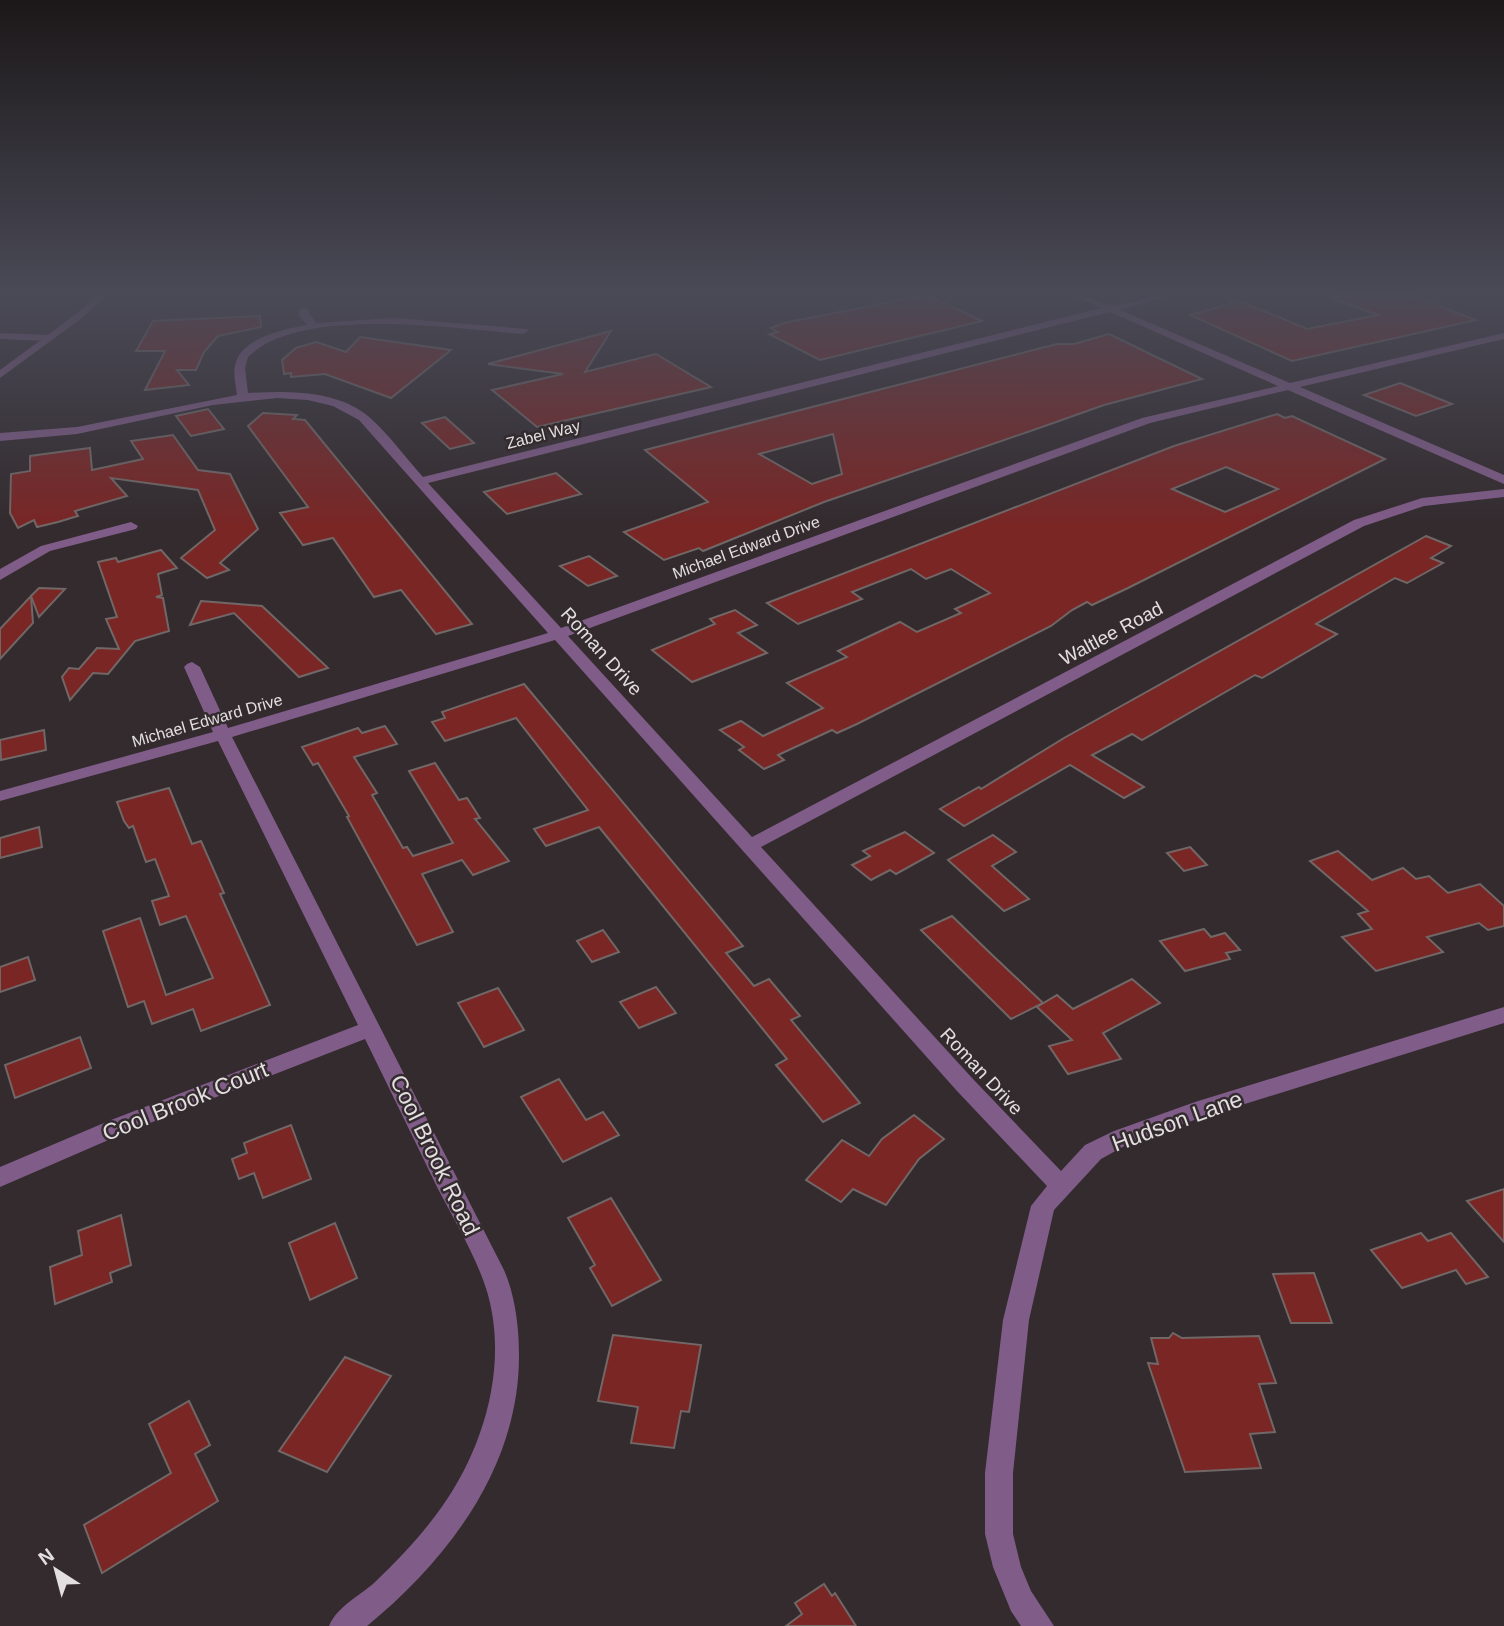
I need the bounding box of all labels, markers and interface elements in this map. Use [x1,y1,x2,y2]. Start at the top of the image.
street label: Zabel Way [504,417,582,452]
street label: Michael Edward Drive [670,513,822,582]
street label: Waltlee Road [1056,598,1166,669]
street label: Roman Drive [557,603,647,700]
street label: Michael Edward Drive [130,691,284,750]
street label: Roman Drive [936,1024,1027,1119]
street label: Cool Brook Court [98,1056,272,1146]
street label: Cool Brook Road [385,1071,485,1239]
street label: Hudson Lane [1108,1085,1246,1157]
north arrow [21,1535,91,1605]
text: N [35,1544,58,1569]

